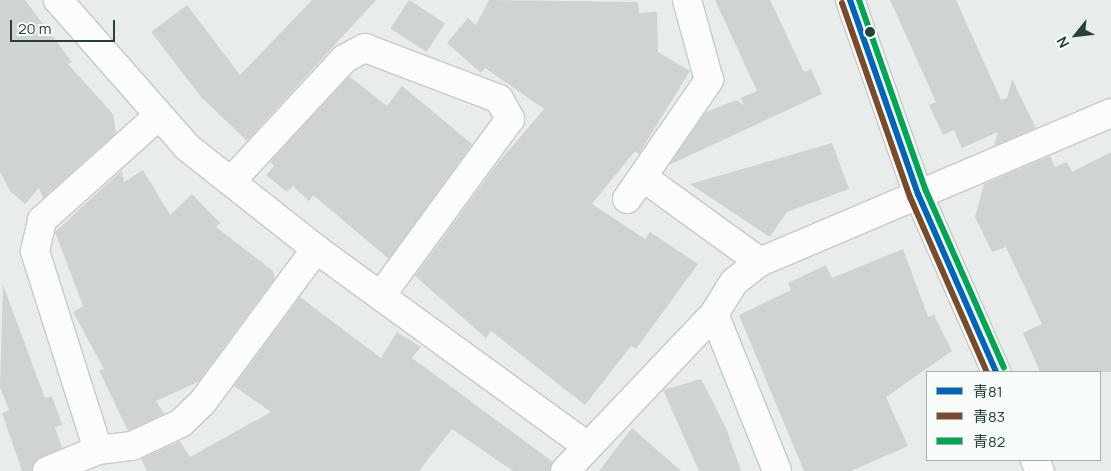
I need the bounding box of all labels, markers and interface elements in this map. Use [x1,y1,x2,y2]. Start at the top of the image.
scale bar [12,10,118,42]
north arrow [1051,10,1101,60]
text: 20 m [18,18,51,39]
unlabelled marker [865,27,875,37]
text: N [1052,34,1073,52]
legend [926,371,1101,461]
text: 青81 [973,381,1003,402]
text: 青83 [973,406,1005,427]
text: 青82 [973,431,1005,452]

